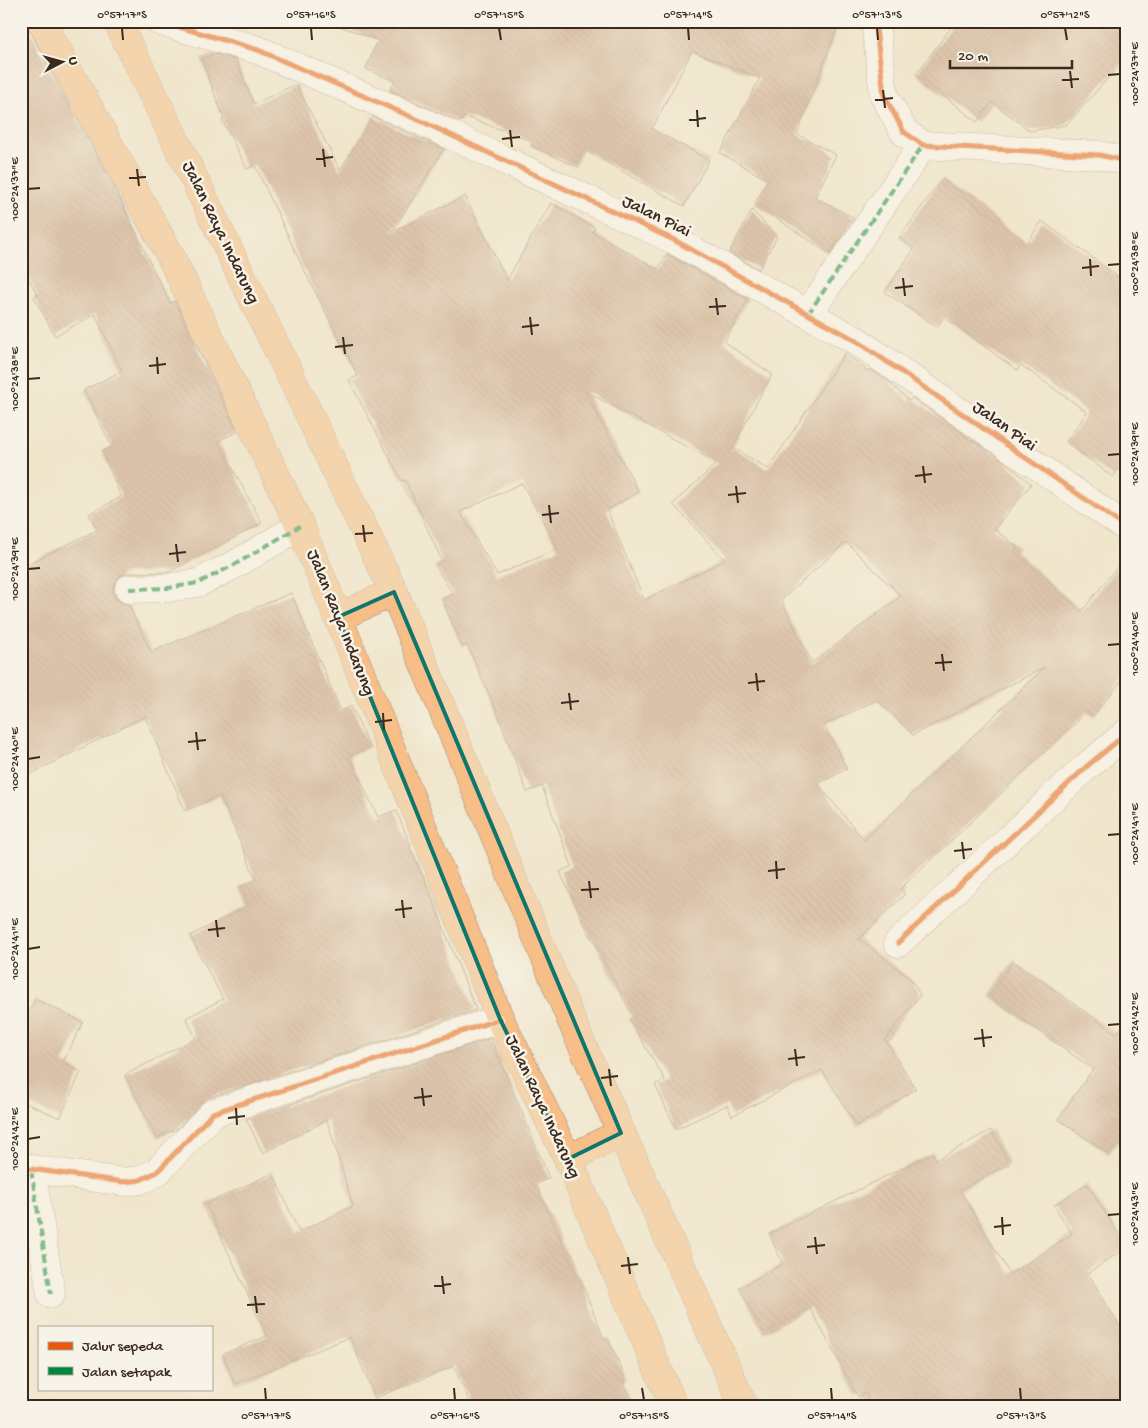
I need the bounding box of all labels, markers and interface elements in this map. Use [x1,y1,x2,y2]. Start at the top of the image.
text: 0°57'17"S [97,9,147,23]
text: 0°57'16"S [286,9,336,23]
text: 0°57'15"S [474,9,524,23]
text: 0°57'14"S [664,9,713,23]
text: 0°57'13"S [852,9,902,23]
text: 0°57'12"S [1040,9,1090,23]
north arrow [38,38,88,88]
scale bar [950,38,1073,70]
text: 100°24'37"E [1129,42,1143,107]
text: 20 m [958,48,988,66]
text: U [64,56,81,66]
text: 100°24'37"E [9,157,23,222]
street label: Jalan Raya Indarung [176,158,264,308]
street label: Jalan Piai [618,191,694,243]
text: 100°24'38"E [1129,232,1143,297]
text: 100°24'38"E [9,347,23,412]
street label: Jalan Piai [968,397,1040,457]
text: 100°24'39"E [1129,422,1143,487]
text: 100°24'39"E [9,537,23,602]
street label: Jalan Raya Indarung [301,547,379,699]
text: 100°24'40"E [1129,612,1143,677]
text: 100°24'40"E [9,727,23,792]
text: 100°24'41"E [1129,803,1143,866]
text: 100°24'41"E [9,918,23,981]
text: 100°24'42"E [1129,992,1143,1056]
street label: Jalan Raya Indarung [500,1032,584,1182]
text: 100°24'42"E [9,1107,23,1171]
text: 100°24'43"E [1129,1182,1143,1246]
legend [38,1326,212,1390]
text: Jalur sepeda [82,1338,164,1356]
text: Jalan setapak [82,1364,172,1382]
text: 0°57'17"S [241,1410,291,1424]
text: 0°57'16"S [430,1410,480,1424]
text: 0°57'15"S [619,1410,669,1424]
text: 0°57'14"S [808,1410,857,1424]
text: 0°57'13"S [996,1410,1046,1424]

